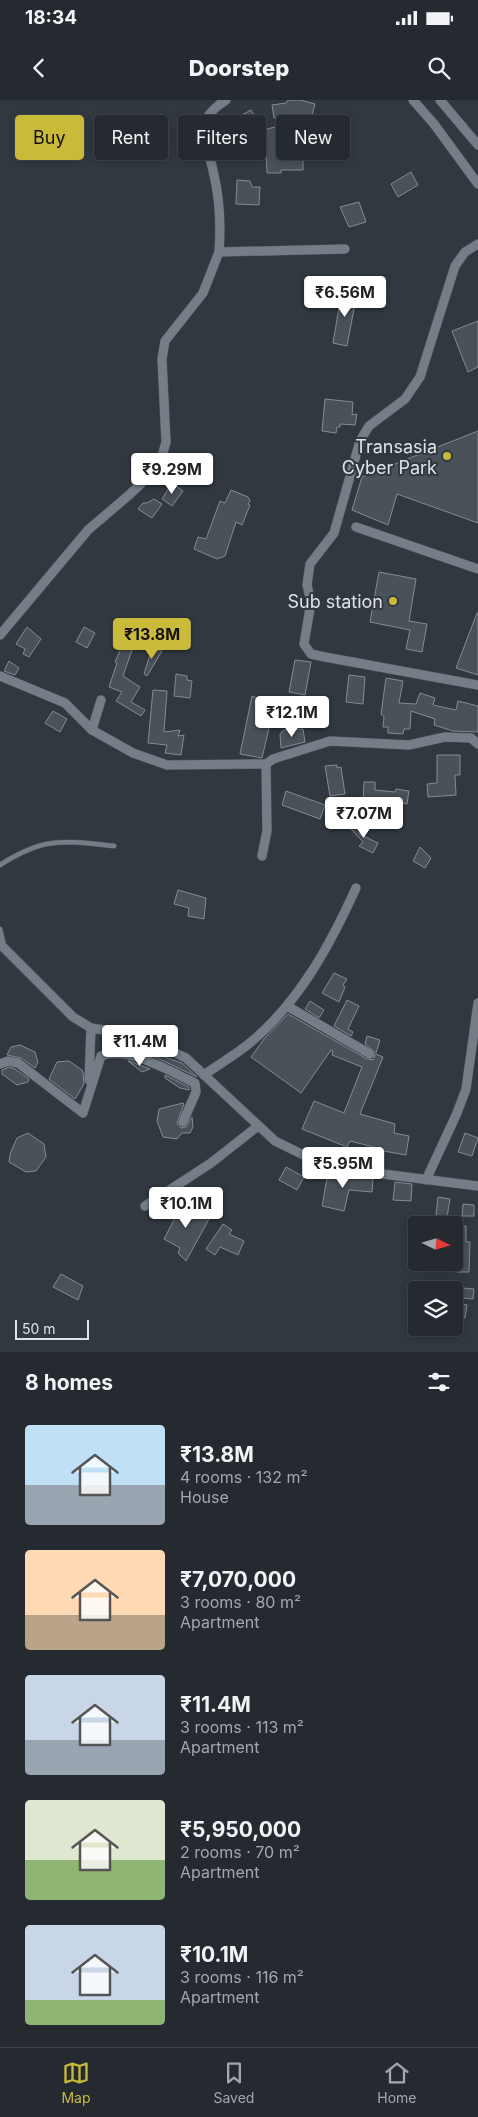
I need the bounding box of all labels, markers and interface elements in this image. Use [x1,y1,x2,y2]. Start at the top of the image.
text: 18:34 [25,6,77,29]
icon: back [25,54,53,82]
icon: search [425,54,453,82]
text: Doorstep [189,55,289,81]
chip: Buy [15,115,84,160]
chip: Rent [94,115,168,160]
chip: Filters [178,115,266,160]
chip: New [276,115,350,160]
pin: ₹6.56M [304,276,386,318]
text: ₹6.56M [315,282,375,302]
place label: Transasia Cyber Park [342,436,437,478]
marker: Transasia Cyber Park [441,450,453,462]
pin: ₹9.29M [131,452,213,495]
text: ₹9.29M [142,459,202,479]
place label: Sub station [287,591,383,612]
marker: Sub station [387,595,399,607]
pin: ₹13.8M [111,618,193,660]
text: ₹13.8M [124,624,180,644]
pin: ₹12.1M [251,696,333,738]
text: ₹12.1M [266,702,318,722]
pin: ₹7.07M [323,796,405,839]
text: ₹7.07M [336,803,392,823]
pin: ₹11.4M [99,1024,181,1067]
text: ₹11.4M [113,1031,167,1051]
pin: ₹5.95M [302,1146,384,1189]
text: ₹5.95M [313,1153,373,1173]
pin: ₹10.1M [145,1186,227,1229]
text: ₹10.1M [160,1193,212,1213]
north arrow [408,1216,462,1271]
map controls [408,1216,463,1336]
button: layers [408,1281,463,1336]
scale bar [15,1317,89,1340]
text: 50 m [22,1320,56,1337]
icon: filters [425,1368,453,1396]
text: 8 homes [25,1370,113,1395]
text: ₹13.8M [180,1442,254,1467]
icon: home [65,1445,125,1505]
text: 4 rooms · 132 m² [180,1467,308,1487]
text: House [180,1487,229,1507]
text: ₹7,070,000 [180,1567,296,1592]
icon: home [65,1570,125,1630]
text: 3 rooms · 80 m² [180,1592,301,1612]
text: Apartment [180,1612,260,1632]
text: ₹11.4M [180,1692,251,1717]
icon: home [65,1695,125,1755]
text: 3 rooms · 113 m² [180,1717,304,1737]
text: Apartment [180,1737,260,1757]
text: ₹5,950,000 [180,1817,301,1842]
icon: home [65,1820,125,1880]
text: 2 rooms · 70 m² [180,1842,300,1862]
text: Apartment [180,1862,260,1882]
text: ₹10.1M [180,1942,248,1967]
icon: home [65,1945,125,2005]
text: 3 rooms · 116 m² [180,1967,304,1987]
text: Apartment [180,1987,260,2007]
tab: Map [61,2059,91,2106]
tab: Saved [213,2059,254,2106]
tab: Home [377,2059,417,2106]

